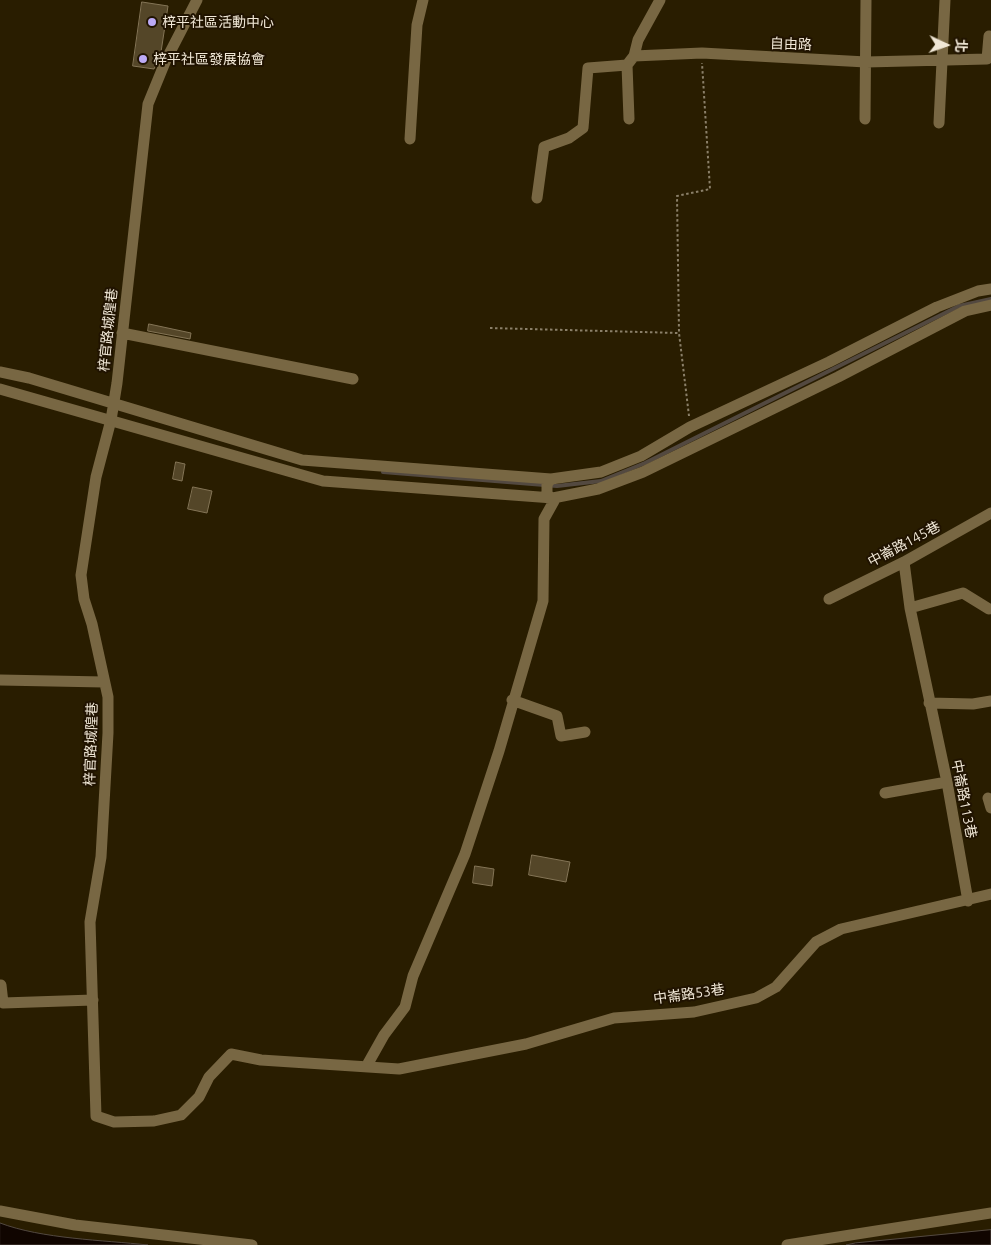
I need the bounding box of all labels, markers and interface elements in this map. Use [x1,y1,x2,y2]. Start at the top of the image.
place label: 梓平社區活動中心 [162,14,274,30]
marker: 梓平社區活動中心 [146,16,158,28]
north arrow [921,20,971,70]
street label: 自由路 [770,35,812,53]
text: 北 [953,38,969,53]
place label: 梓平社區發展協會 [153,51,265,67]
marker: 梓平社區發展協會 [137,53,149,65]
street label: 梓官路城隍巷 [95,287,121,373]
street label: 中崙路145巷 [865,518,943,570]
street label: 梓官路城隍巷 [81,702,101,786]
street label: 中崙路113巷 [948,758,980,840]
street label: 中崙路53巷 [652,981,726,1007]

